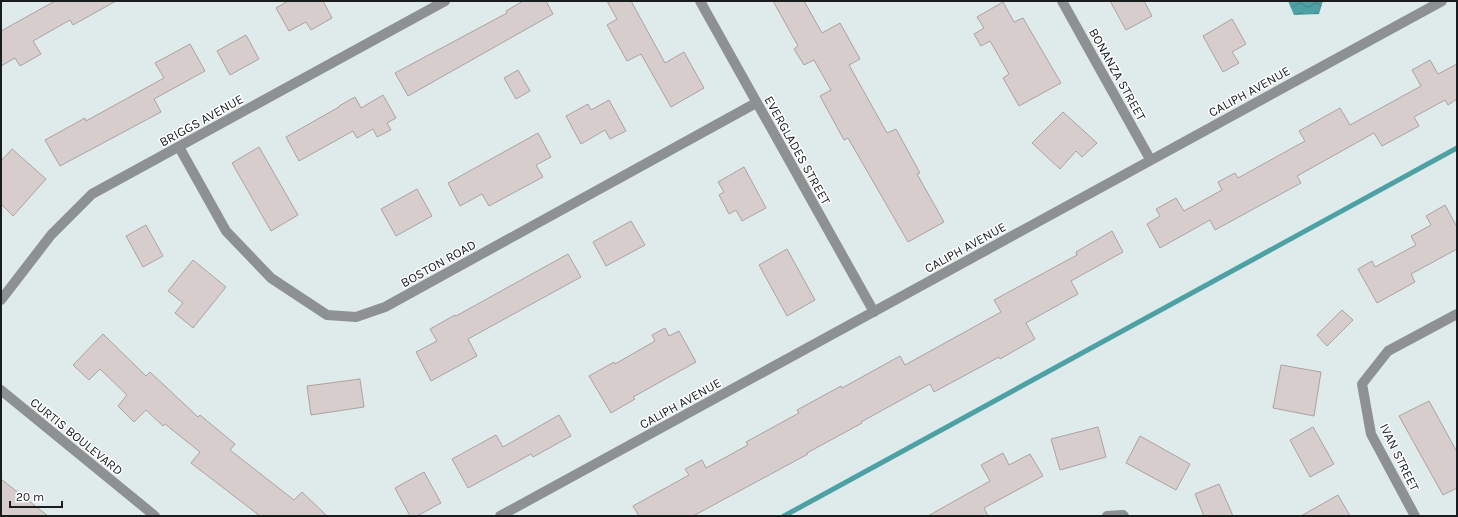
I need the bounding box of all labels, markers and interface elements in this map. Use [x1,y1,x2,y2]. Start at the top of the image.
street label: BONANZA STREET [1086,25,1149,124]
street label: CALIPH AVENUE [1206,63,1292,120]
street label: BRIGGS AVENUE [157,91,246,150]
street label: EVERGLADES STREET [761,93,834,208]
street label: CALIPH AVENUE [922,219,1008,276]
street label: BOSTON ROAD [398,237,478,290]
street label: CALIPH AVENUE [637,375,723,432]
street label: CURTIS BOULEVARD [27,394,126,478]
street label: IVAN STREET [1377,421,1423,494]
scale bar [10,483,62,509]
text: 20 m [16,490,44,504]

